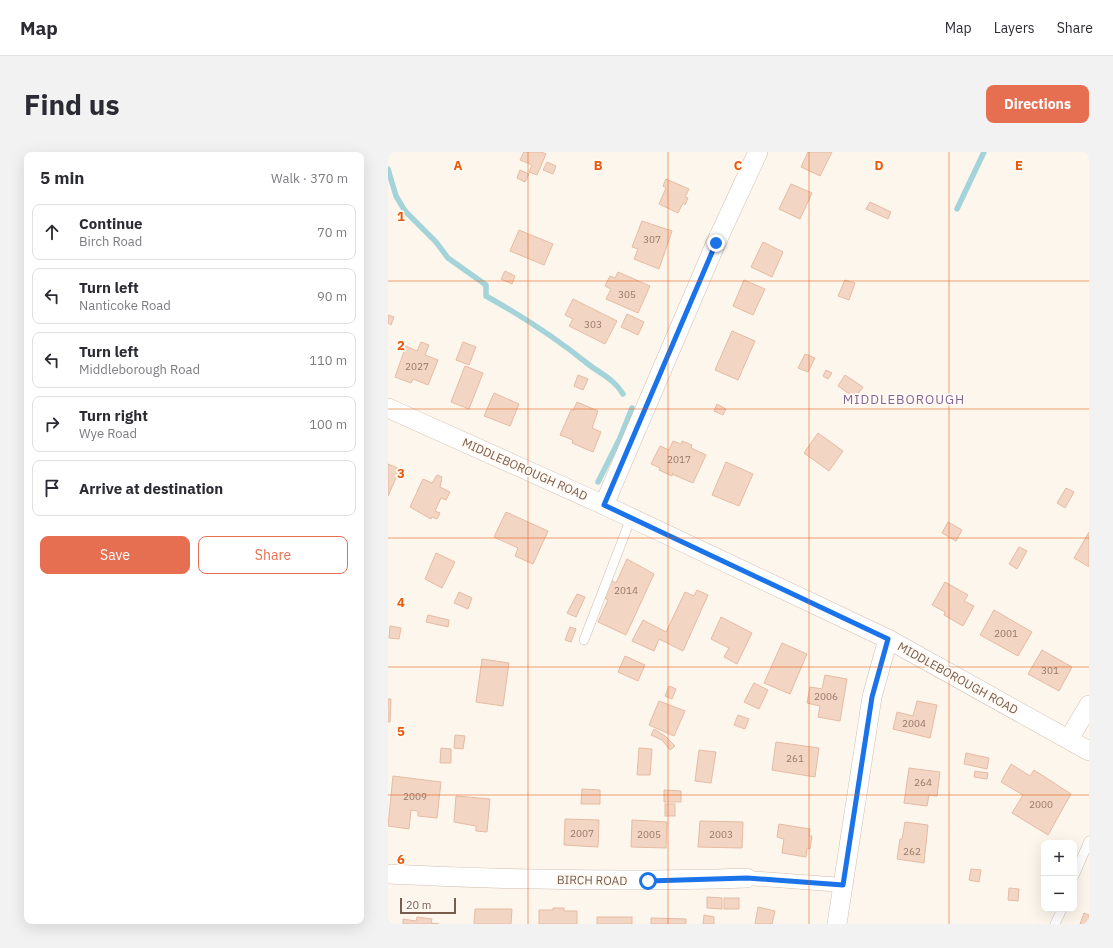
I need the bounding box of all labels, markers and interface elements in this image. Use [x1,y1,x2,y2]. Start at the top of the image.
text: Map [20,16,58,40]
text: Map [945,19,972,37]
text: Layers [994,19,1035,37]
text: Share [1057,19,1093,37]
button: Directions [986,85,1089,123]
text: Find us [24,86,120,123]
text: A [454,157,463,174]
text: B [594,157,603,174]
text: C [734,157,743,174]
text: D [874,157,884,174]
text: E [1015,157,1023,174]
text: 5 min [40,167,84,189]
text: Walk · 370 m [271,170,348,187]
text: 1 [397,208,405,225]
text: Continue [79,214,143,233]
icon: ahead [41,221,63,243]
text: 70 m [317,224,347,241]
text: Birch Road [79,233,142,250]
house number: 307 [643,233,661,246]
route end [707,234,725,252]
text: Turn left [79,278,139,297]
icon: left [41,285,63,307]
text: 90 m [317,288,347,305]
house number: 305 [618,288,636,301]
text: Nanticoke Road [79,297,171,314]
house number: 303 [584,318,602,331]
text: 2 [397,337,405,354]
text: Turn left [79,342,139,361]
icon: left [41,349,63,371]
text: 110 m [309,352,347,369]
house number: 2027 [405,360,429,373]
text: Middleborough Road [79,361,200,378]
district label: MIDDLEBOROUGH [843,391,965,408]
text: Turn right [79,406,148,425]
icon: right [41,413,63,435]
text: 100 m [309,416,347,433]
text: Wye Road [79,425,137,442]
street label: MIDDLEBOROUGH ROAD [460,435,590,503]
house number: 2017 [667,453,691,466]
text: 3 [397,465,405,482]
icon: arrive [41,477,63,499]
text: Arrive at destination [79,479,223,498]
button: Save [40,536,190,574]
button: Share [198,536,348,574]
house number: 2014 [614,584,638,597]
text: 4 [397,594,405,611]
house number: 2001 [994,627,1018,640]
street label: MIDDLEBOROUGH ROAD [895,639,1021,717]
house number: 301 [1041,664,1059,677]
house number: 2006 [814,690,838,703]
house number: 2004 [902,717,926,730]
text: 5 [397,723,405,740]
house number: 261 [786,752,804,765]
house number: 264 [914,776,932,789]
house number: 2009 [403,790,427,803]
house number: 2000 [1029,798,1053,811]
house number: 2007 [570,827,594,840]
house number: 2005 [637,828,661,841]
house number: 2003 [709,828,733,841]
map controls [1041,840,1077,912]
button: + [1041,840,1077,876]
house number: 262 [903,845,921,858]
text: 6 [397,851,405,868]
street label: BIRCH ROAD [557,872,627,888]
route start [639,872,657,890]
button: − [1041,876,1077,912]
scale bar [400,896,456,915]
text: 20 m [406,898,431,912]

